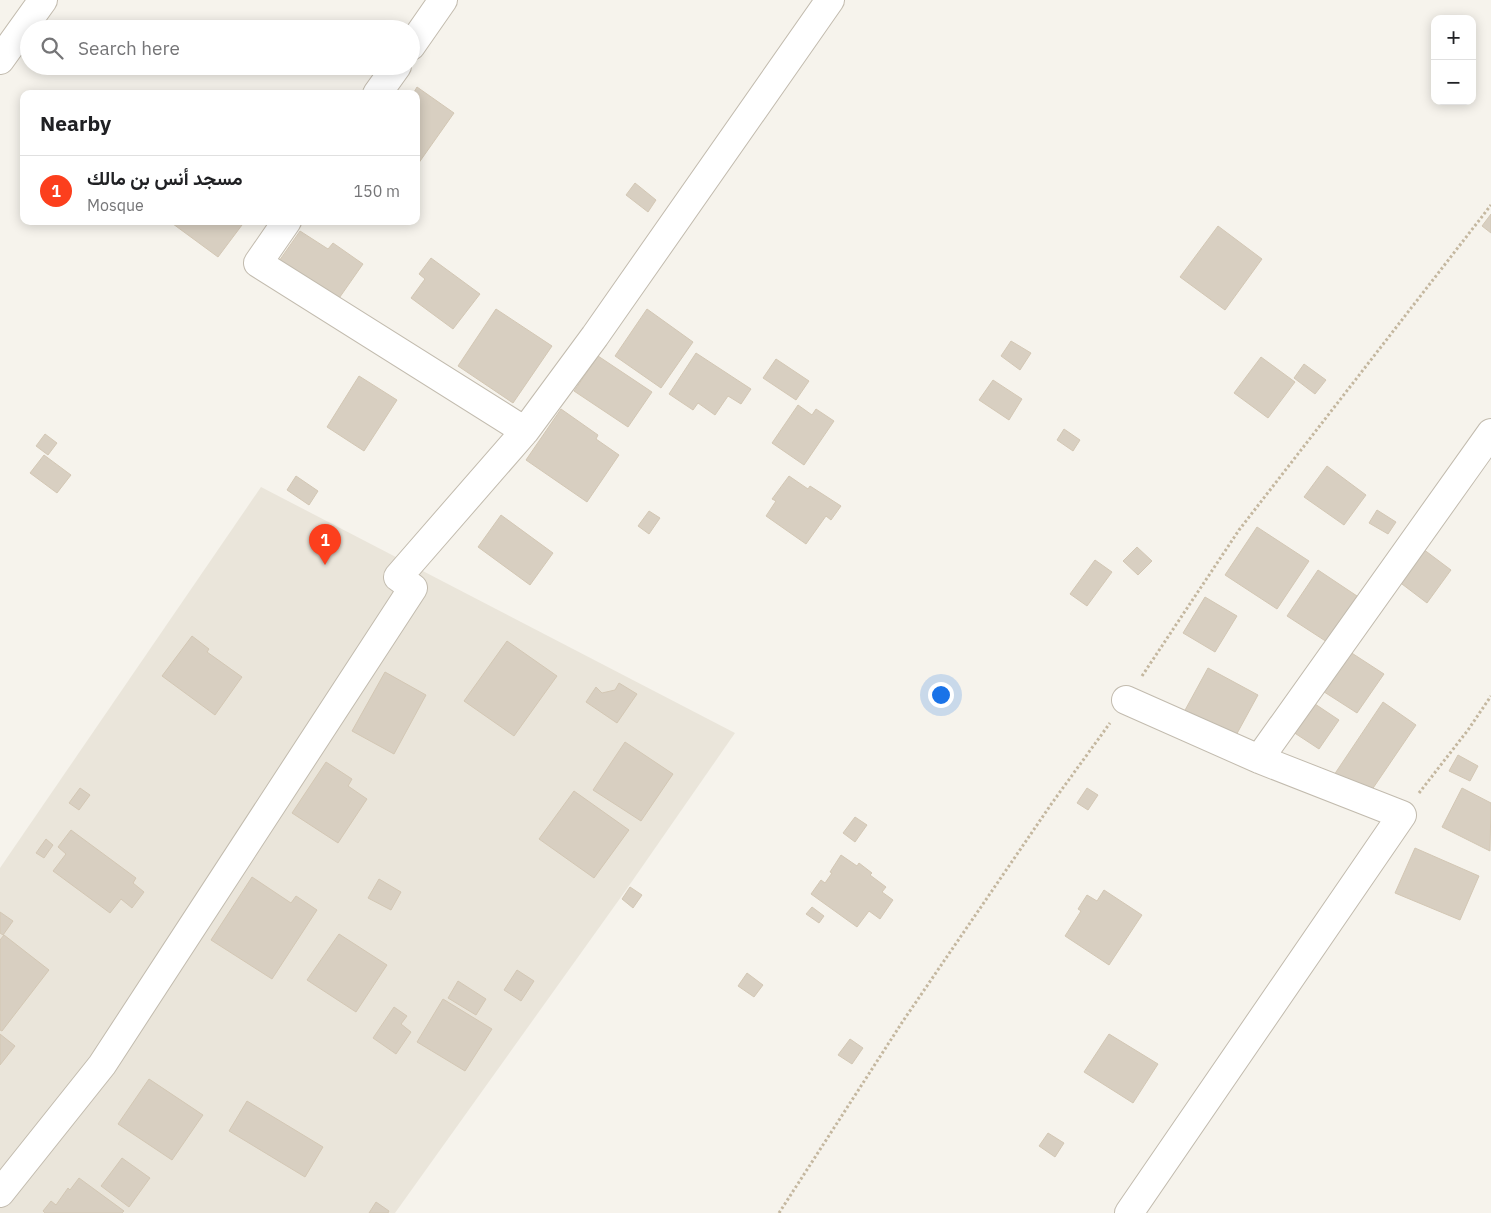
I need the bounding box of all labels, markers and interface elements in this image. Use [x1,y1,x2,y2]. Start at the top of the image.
map controls [1431,15,1476,105]
button: + [1431,15,1476,60]
search box [20,20,420,75]
icon: search [38,34,66,62]
text: Search here [78,36,180,60]
button: − [1431,60,1476,105]
text: Nearby [40,109,111,137]
text: مسجد أنس بن مالك [87,166,243,190]
text: 1 [51,181,61,201]
text: 150 m [353,181,400,201]
text: Mosque [87,195,144,215]
pin: 1 [309,524,341,565]
your location [928,682,954,708]

